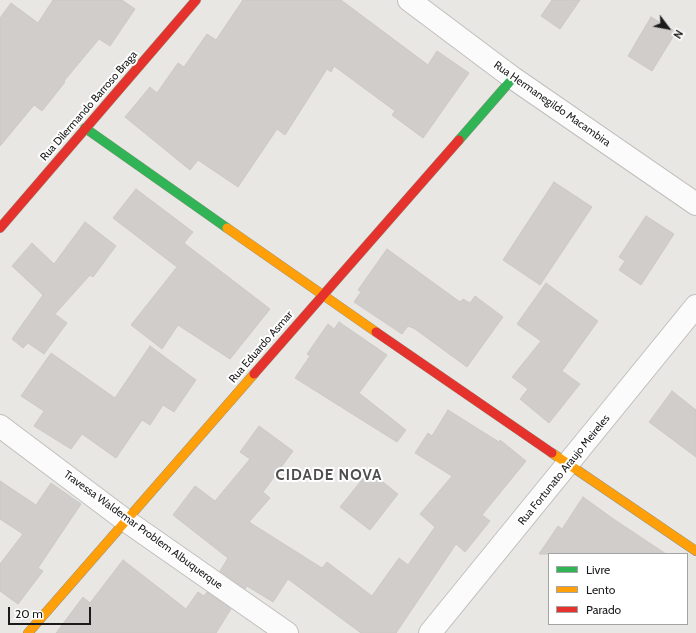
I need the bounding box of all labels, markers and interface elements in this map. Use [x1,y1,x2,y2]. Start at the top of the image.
north arrow [648,8,688,48]
text: N [670,27,686,41]
street label: Rua Dilermando Barroso Braga [38,48,140,164]
street label: Rua Hermanegildo Macambira [491,58,613,150]
street label: Rua Eduardo Asmar [226,308,296,386]
street label: Rua Fortunato Araujo Meireles [515,412,613,528]
district label: CIDADE NOVA [276,467,382,485]
street label: Travessa Waldemar Problem Albuquerque [61,468,225,592]
legend [548,553,688,625]
text: Livre [586,562,610,577]
text: Lento [586,582,615,597]
scale bar [10,599,93,625]
text: Parado [586,602,621,617]
text: 20 m [15,606,43,621]

